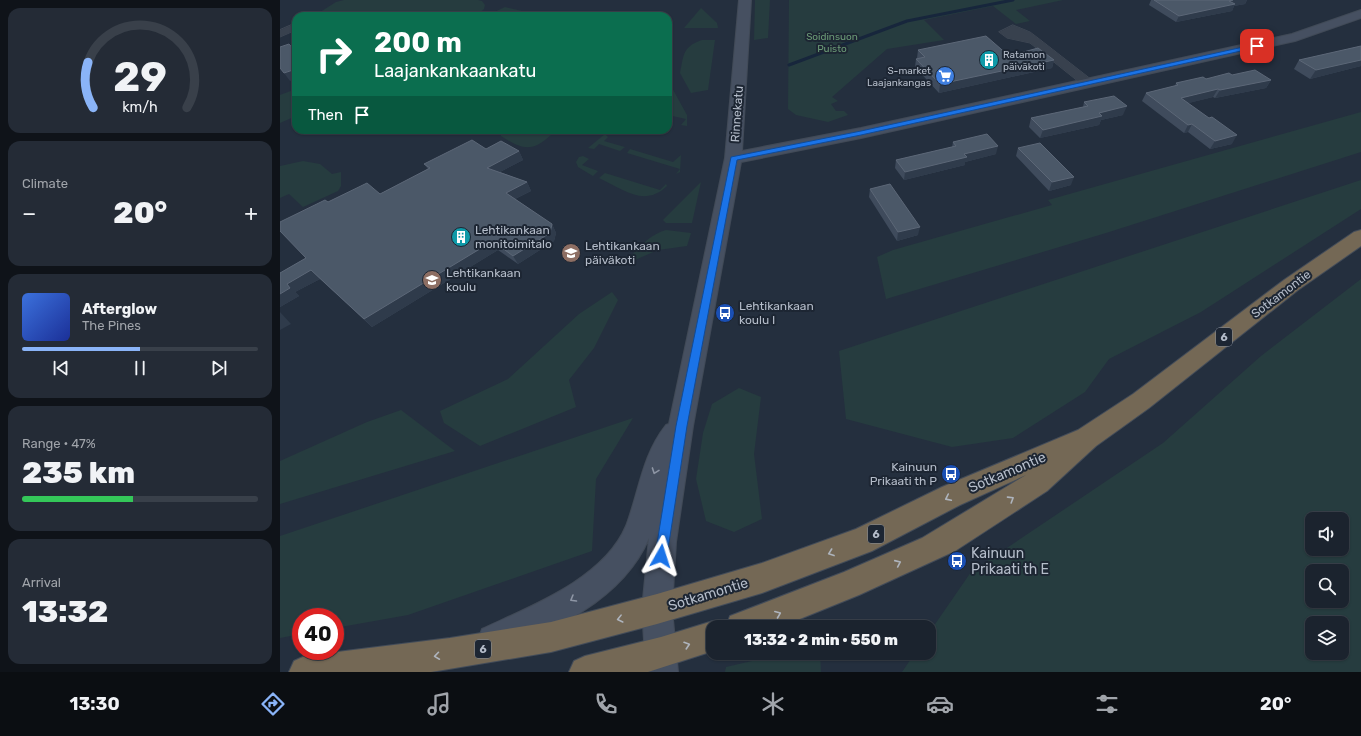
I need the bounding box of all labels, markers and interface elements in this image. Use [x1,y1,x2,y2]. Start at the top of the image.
text: 200 m [374,26,462,59]
icon: right [308,28,360,80]
pin [1240,29,1274,63]
park label: Soidinsuon Puisto [806,31,858,55]
icon: arrive [1246,35,1268,57]
building icon: Ratamon päiväkoti [978,49,1000,71]
place label: Ratamon päiväkoti [1003,49,1045,73]
text: 29 [113,52,167,101]
text: Laajankankaankatu [374,60,536,82]
place label: S-market Laajankangas [867,65,931,89]
supermarket icon: S-market Laajankangas [934,65,956,87]
street label: Rinnekatu [728,85,746,143]
text: km/h [122,99,158,116]
icon: arrive [351,104,373,126]
text: Then [308,106,343,124]
text: Climate [22,176,68,191]
text: 20° [113,195,167,231]
text: − [22,200,36,227]
text: + [244,200,258,227]
place label: Lehtikankaan monitoimitalo [475,223,552,251]
building icon: Lehtikankaan monitoimitalo [450,226,472,248]
place label: Lehtikankaan päiväkoti [585,239,660,267]
school or university icon: Lehtikankaan päiväkoti [560,242,582,264]
place label: Lehtikankaan koulu [446,266,521,294]
street label: Sotkamontie [1249,267,1314,321]
school or university icon: Lehtikankaan koulu [421,269,443,291]
place label: Lehtikankaan koulu I [739,299,814,327]
text: Afterglow [82,300,157,318]
bus stop icon: Lehtikankaan koulu I [714,302,736,324]
text: The Pines [82,318,141,333]
road number: 6 [1216,328,1232,346]
icon: previous [50,357,72,379]
icon: pause [129,357,151,379]
icon: next [208,357,230,379]
text: Range · 47% [22,436,96,451]
street label: Sotkamontie [966,448,1049,496]
text: 235 km [22,455,135,491]
place label: Kainuun Prikaati th P [870,460,937,488]
bus stop icon: Kainuun Prikaati th P [940,463,962,485]
one-way arrow [651,468,660,475]
one-way arrow [945,493,953,501]
one-way arrow [1006,497,1013,504]
map controls [1305,512,1349,660]
button: sound [1305,512,1349,556]
road number: 6 [868,525,884,543]
position arrow [640,535,682,577]
place label: Kainuun Prikaati th E [971,545,1049,578]
one-way arrow [827,548,834,556]
bus stop icon: Kainuun Prikaati th E [946,550,968,572]
one-way arrow [893,560,901,568]
button: search [1305,564,1349,608]
street label: Sotkamontie [666,574,750,615]
text: Arrival [22,575,61,590]
text: 13:32 [22,594,108,630]
one-way arrow [570,595,577,602]
speed limit sign: 40 [292,608,344,660]
one-way arrow [774,610,781,618]
one-way arrow [616,614,623,623]
button: layers [1305,616,1349,660]
text: 13:32 · 2 min · 550 m [744,631,898,649]
road number: 6 [475,640,491,658]
one-way arrow [683,641,690,650]
one-way arrow [434,651,441,660]
icon: directions [259,690,287,718]
icon: music [425,690,453,718]
icon: phone [592,690,620,718]
icon: climate [759,690,787,718]
icon: car [926,690,954,718]
icon: filters [1093,690,1121,718]
text: 13:30 [69,693,120,715]
text: 20° [1260,693,1291,715]

